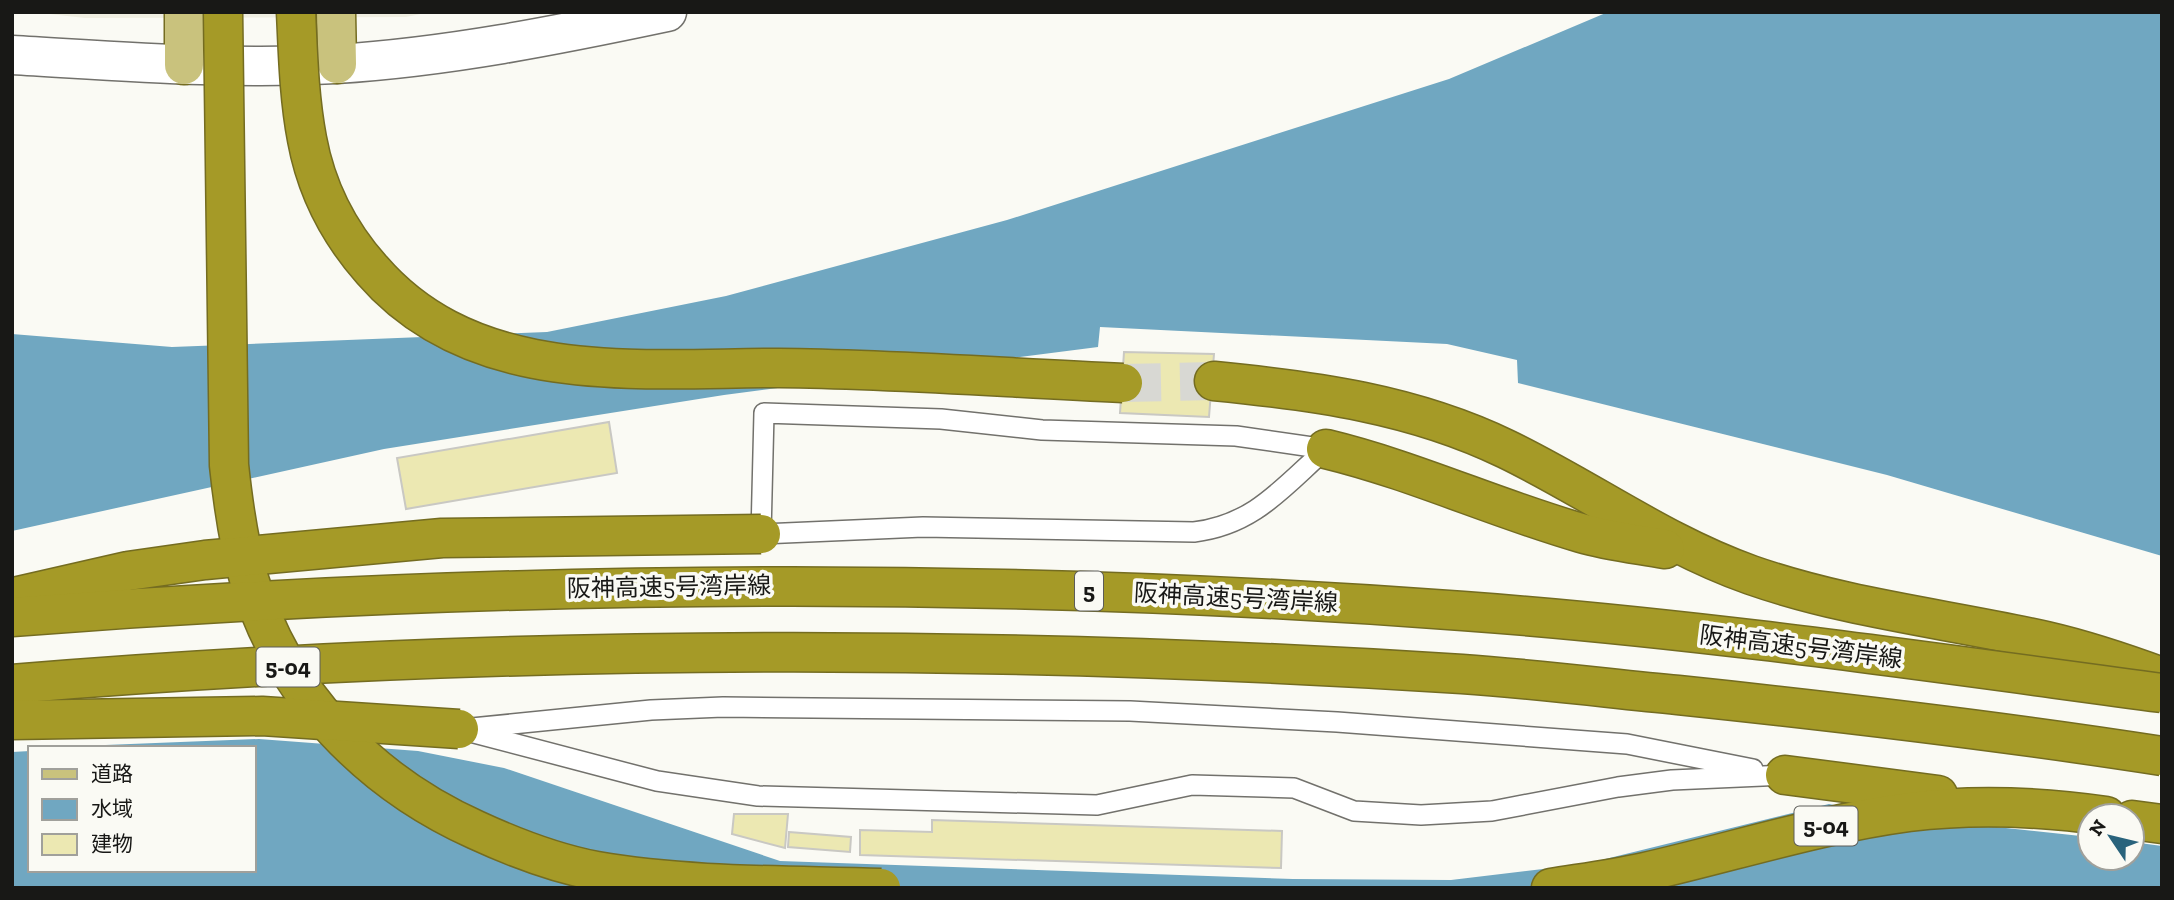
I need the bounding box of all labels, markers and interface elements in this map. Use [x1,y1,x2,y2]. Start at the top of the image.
street label: 阪神高速5号湾岸線 [567,570,771,603]
road number: 5 [1075,572,1103,610]
street label: 阪神高速5号湾岸線 [1133,578,1339,617]
street label: 阪神高速5号湾岸線 [1698,620,1904,673]
road number: 5-04 [256,648,320,687]
legend [28,746,256,872]
text: 道路 [91,761,133,786]
text: 水域 [91,796,133,821]
north arrow [2076,802,2146,872]
road number: 5-04 [1794,806,1857,846]
text: N [2084,815,2111,840]
text: 建物 [91,831,133,856]

